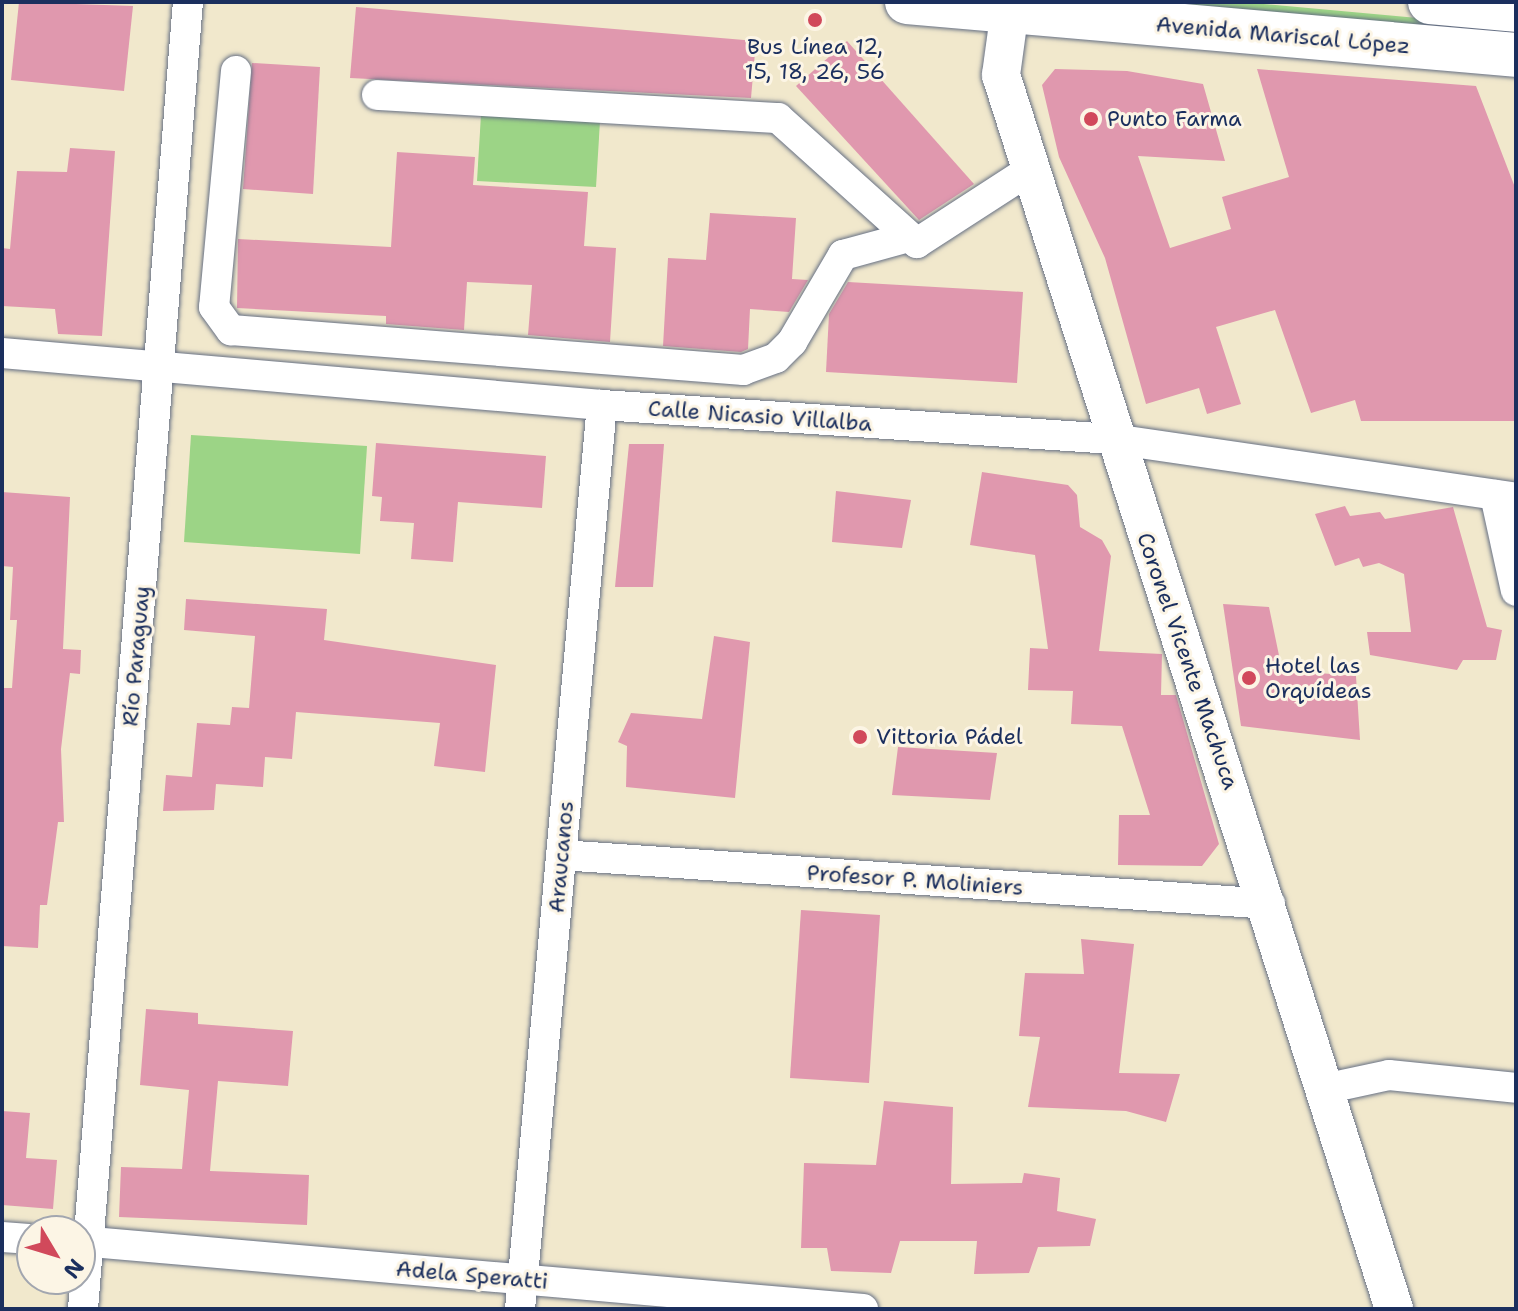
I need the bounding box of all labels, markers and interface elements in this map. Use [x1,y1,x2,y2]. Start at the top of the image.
marker: Bus Línea 12, 15, 18, 26, 56 [806,11,824,29]
street label: Avenida Mariscal López [1155,11,1411,59]
place label: Bus Línea 12, 15, 18, 26, 56 [745,33,885,84]
place label: Punto Farma [1107,106,1242,132]
marker: Punto Farma [1082,110,1100,128]
street label: Calle Nicasio Villalba [647,395,873,437]
street label: Coronel Vicente Machuca [1132,529,1244,793]
street label: Río Paraguay [117,585,155,727]
place label: Hotel las Orquídeas [1265,652,1372,704]
marker: Hotel las Orquídeas [1240,669,1258,687]
place label: Vittoria Pádel [876,724,1023,750]
marker: Vittoria Pádel [851,728,869,746]
street label: Araucanos [543,800,579,914]
street label: Profesor P. Moliniers [806,859,1024,901]
north arrow [16,1215,96,1295]
text: N [57,1253,91,1285]
street label: Adela Speratti [395,1255,549,1295]

